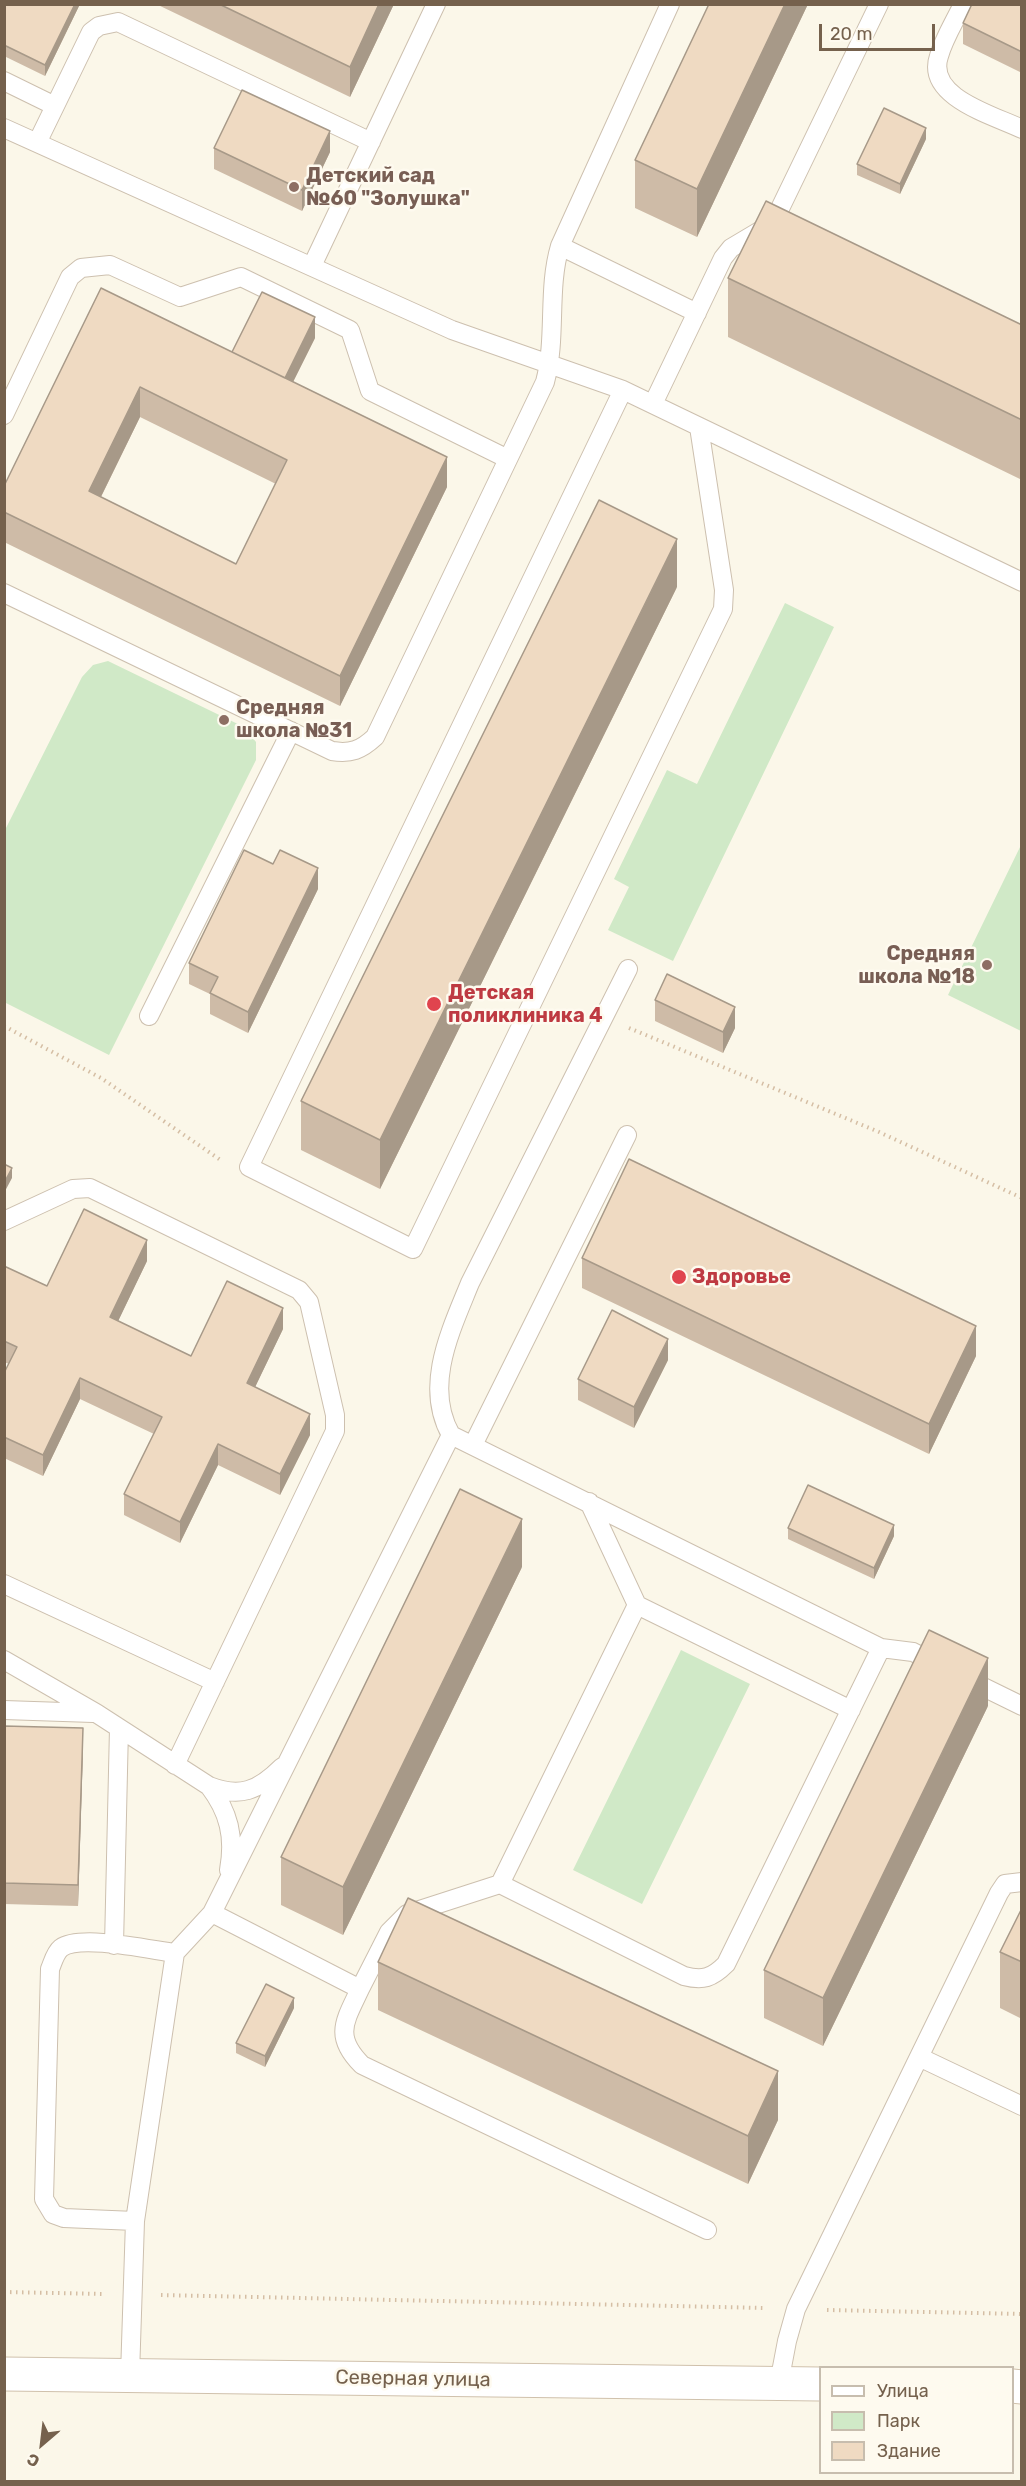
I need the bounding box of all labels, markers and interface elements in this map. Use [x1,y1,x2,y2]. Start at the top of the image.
scale bar [822,12,938,50]
text: 20 m [830,23,872,45]
place label: Детский сад №60 "Золушка" [306,164,470,211]
marker: Детский сад №60 "Золушка" [287,180,301,194]
place label: Средняя школа №31 [236,696,352,743]
marker: Средняя школа №31 [217,713,231,727]
place label: Средняя школа №18 [858,942,975,989]
marker: Средняя школа №18 [980,958,994,972]
place label: Детская поликлиника 4 [448,981,603,1028]
marker: Детская поликлиника 4 [425,995,443,1013]
place label: Здоровье [692,1265,791,1289]
marker: Здоровье [670,1268,688,1286]
street label: Северная улица [335,2366,491,2392]
legend [819,2366,1014,2474]
text: Улица [877,2380,929,2402]
text: Парк [877,2410,920,2432]
north arrow [12,2414,72,2474]
text: Здание [877,2440,941,2462]
text: С [24,2449,43,2471]

